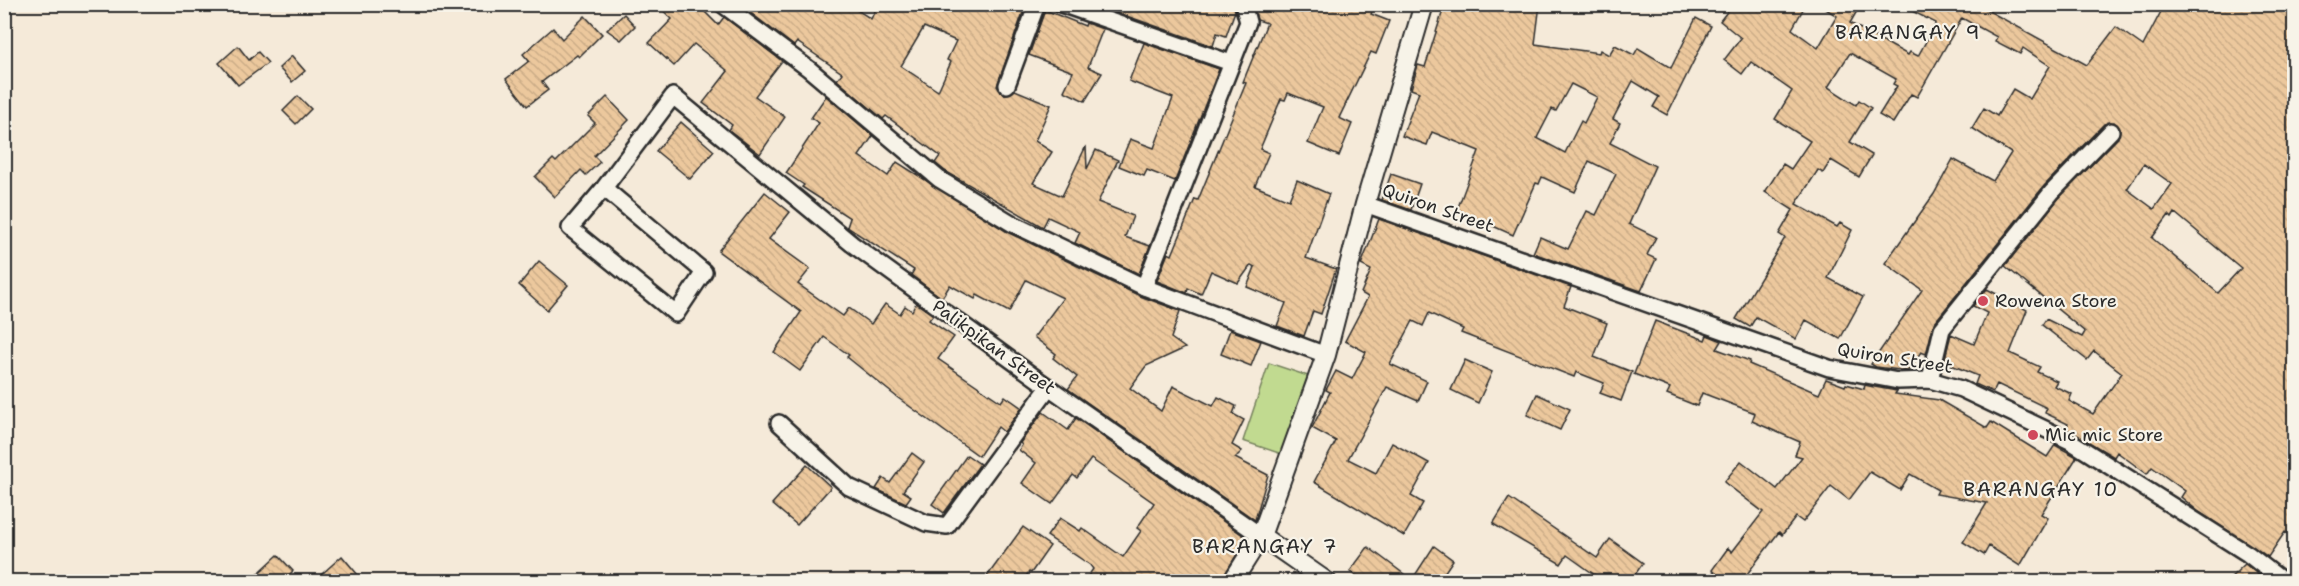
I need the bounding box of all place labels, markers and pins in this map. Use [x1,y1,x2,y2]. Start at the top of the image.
place label: Rowena Store [1995,289,2117,313]
marker: Rowena Store [1976,294,1990,308]
place label: Mic mic Store [2045,423,2163,447]
marker: Mic mic Store [2026,428,2040,442]

